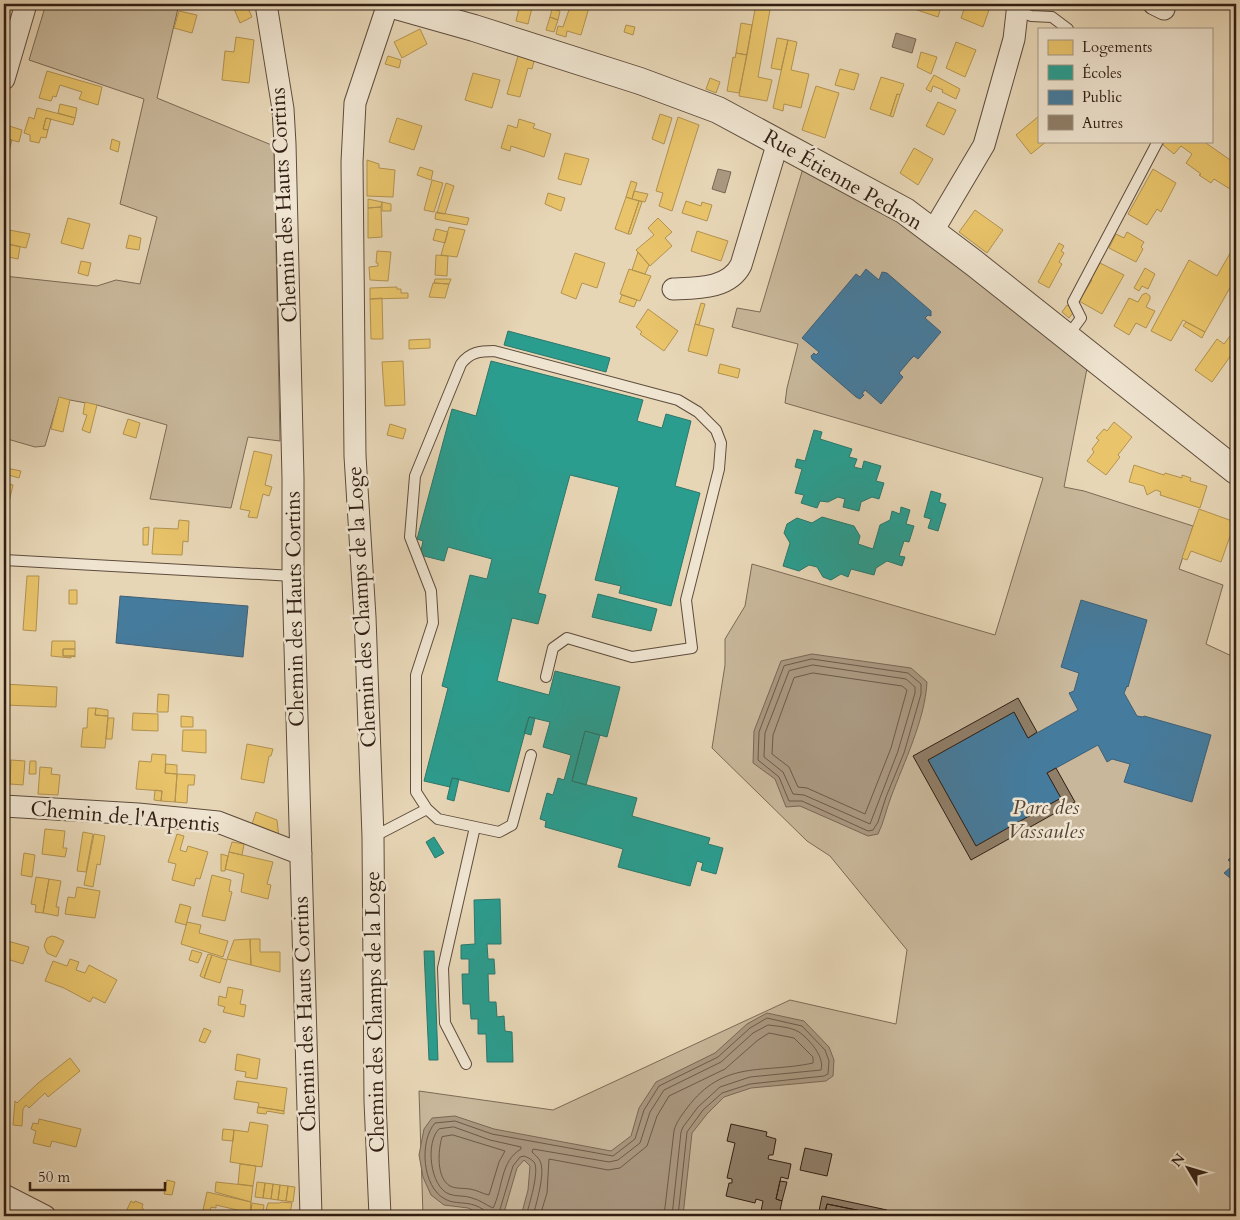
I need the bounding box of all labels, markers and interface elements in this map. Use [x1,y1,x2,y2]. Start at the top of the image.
legend [1038,28,1212,142]
text: Logements [1082,37,1152,57]
text: Écoles [1082,63,1122,83]
street label: Chemin des Hauts Cortins [263,87,305,323]
text: Public [1082,87,1122,107]
text: Autres [1082,113,1123,133]
street label: Rue Étienne Pedron [758,123,928,237]
street label: Chemin des Champs de la Loge [340,466,384,748]
street label: Chemin des Hauts Cortins [278,491,312,727]
park label: Parc des Vassaules [1007,793,1085,846]
street label: Chemin de l'Arpentis [29,794,221,840]
street label: Chemin des Champs de la Loge [358,871,392,1153]
street label: Chemin des Hauts Cortins [286,896,324,1132]
north arrow [1162,1142,1212,1192]
text: N [1167,1150,1189,1171]
scale bar [30,1160,165,1192]
text: 50 m [38,1167,70,1187]

